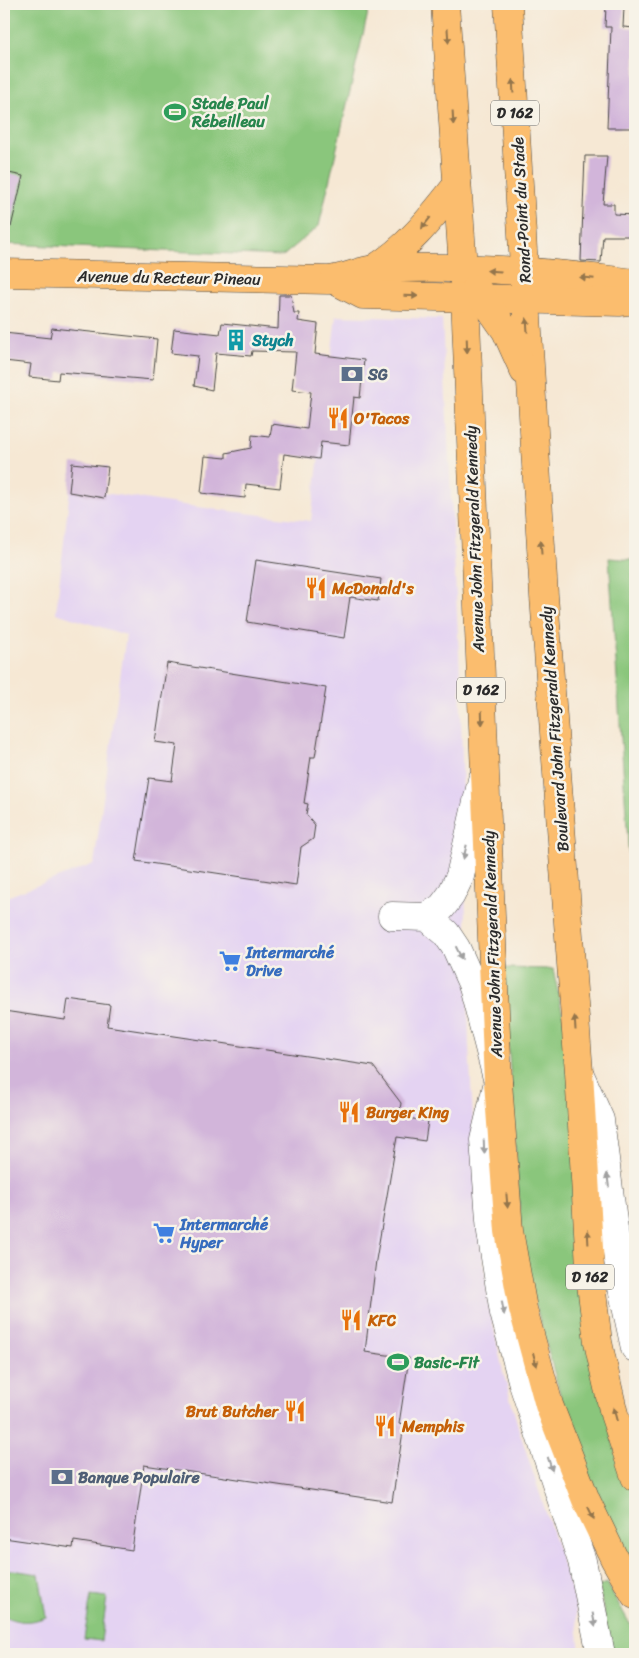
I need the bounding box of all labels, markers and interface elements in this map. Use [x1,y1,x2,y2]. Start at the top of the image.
one-way arrow [444,29,452,45]
one-way arrow [509,78,517,94]
place label: Stade Paul Rébeilleau [191,89,270,136]
sports icon: Stade Paul Rébeilleau [162,99,188,125]
road number: D 162 [491,100,539,126]
one-way arrow [449,110,457,126]
street label: Rond-Point du Stade [503,136,540,284]
one-way arrow [421,216,432,229]
street label: Avenue du Recteur Pineau [76,261,261,294]
one-way arrow [485,266,501,274]
one-way arrow [579,273,595,281]
one-way arrow [404,292,420,300]
one-way arrow [523,317,531,333]
place label: Stych [251,326,294,355]
building icon: Stych [223,327,249,353]
one-way arrow [463,338,471,354]
place label: SG [367,360,388,389]
bank icon: SG [339,361,365,387]
place label: O'Tacos [353,404,410,433]
restaurant icon: O'Tacos [325,405,351,431]
street label: Avenue John Fitzgerald Kennedy [456,424,493,654]
one-way arrow [536,539,544,555]
place label: McDonald's [331,574,414,603]
restaurant icon: McDonald's [303,575,329,601]
street label: Boulevard John Fitzgerald Kennedy [531,605,578,853]
road number: D 162 [457,678,505,702]
one-way arrow [478,711,486,727]
street label: Avenue John Fitzgerald Kennedy [474,829,511,1059]
one-way arrow [460,845,468,861]
place label: Intermarché Drive [245,938,335,985]
one-way arrow [455,946,463,960]
supermarket icon: Intermarché Drive [217,948,243,974]
one-way arrow [571,1015,579,1031]
place label: Burger King [366,1098,450,1127]
restaurant icon: Burger King [336,1099,362,1125]
one-way arrow [481,1139,489,1155]
one-way arrow [604,1171,612,1187]
one-way arrow [503,1193,511,1209]
place label: Intermarché Hyper [179,1210,269,1257]
supermarket icon: Intermarché Hyper [151,1220,177,1246]
one-way arrow [584,1228,592,1244]
road number: D 162 [566,1264,614,1290]
one-way arrow [500,1301,508,1317]
place label: KFC [367,1306,396,1335]
restaurant icon: KFC [338,1307,364,1333]
place label: Basic-Fit [414,1348,480,1377]
sports icon: Basic-Fit [385,1349,411,1375]
one-way arrow [532,1353,540,1368]
place label: Brut Butcher [186,1397,279,1426]
restaurant icon: Brut Butcher [282,1398,308,1424]
one-way arrow [610,1407,618,1422]
place label: Memphis [401,1412,465,1441]
restaurant icon: Memphis [372,1413,398,1439]
one-way arrow [547,1456,554,1471]
place label: Banque Populaire [78,1463,200,1492]
bank icon: Banque Populaire [49,1464,75,1490]
one-way arrow [587,1505,596,1520]
one-way arrow [591,1612,599,1628]

